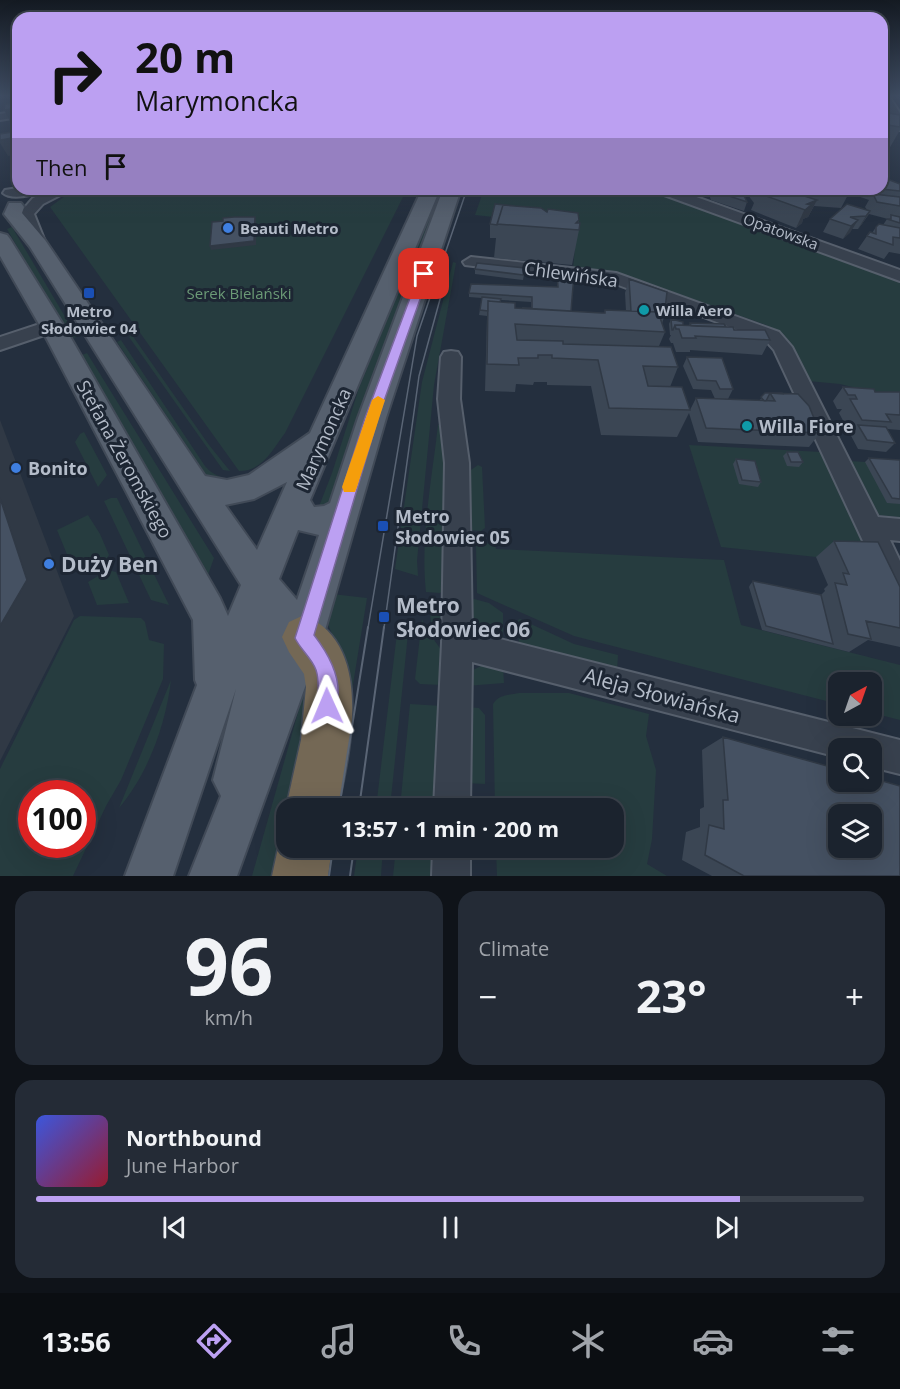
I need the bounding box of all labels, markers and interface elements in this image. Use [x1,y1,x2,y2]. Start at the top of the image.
text: 20 m [135,28,235,85]
icon: right [36,36,114,114]
text: Marymoncka [135,82,299,119]
icon: arrive [99,150,132,183]
text: Then [36,152,87,182]
street label: Opatowska [741,208,821,254]
place label: Beauti Metro [240,218,338,238]
marker: Beauti Metro [221,221,235,235]
pin [398,248,449,299]
street label: Chlewińska [522,256,620,292]
icon: arrive [407,257,440,290]
park label: Serek Bielański [186,283,292,303]
marker: Metro Słodowiec 04 [82,286,96,300]
place label: Willa Aero [656,300,733,320]
place label: Metro Słodowiec 04 [41,301,137,338]
marker: Willa Aero [637,303,651,317]
street label: Stefana Żeromskiego [72,376,178,542]
street label: Marymoncka [290,384,356,494]
place label: Willa Fiore [759,414,854,438]
marker: Willa Fiore [740,419,754,433]
place label: Bonito [28,456,88,480]
marker: Bonito [9,461,23,475]
place label: Metro Słodowiec 05 [395,504,510,549]
marker: Metro Słodowiec 05 [376,519,390,533]
place label: Duży Ben [61,550,158,578]
marker: Duży Ben [42,557,56,571]
place label: Metro Słodowiec 06 [396,591,530,643]
marker: Metro Słodowiec 06 [377,610,391,624]
street label: Aleja Słowiańska [581,661,743,729]
north arrow [828,672,882,726]
map controls [828,672,882,858]
position arrow [295,674,359,738]
button: search [828,738,882,792]
speed limit sign: 100 [18,780,96,858]
button: layers [828,804,882,858]
text: 13:57 · 1 min · 200 m [341,813,559,843]
text: 96 [184,912,273,1018]
text: Climate [479,935,549,962]
text: 23° [636,965,707,1026]
text: − [479,974,497,1019]
text: + [845,974,864,1019]
text: km/h [204,1004,253,1031]
text: Northbound [126,1122,262,1152]
text: June Harbor [126,1152,239,1179]
icon: previous [158,1211,191,1244]
icon: pause [434,1211,467,1244]
icon: next [710,1211,743,1244]
icon: directions [193,1320,235,1362]
icon: music [318,1320,360,1362]
icon: phone [443,1320,485,1362]
icon: climate [567,1320,609,1362]
icon: car [692,1320,734,1362]
icon: filters [817,1320,859,1362]
text: 13:56 [41,1323,111,1360]

